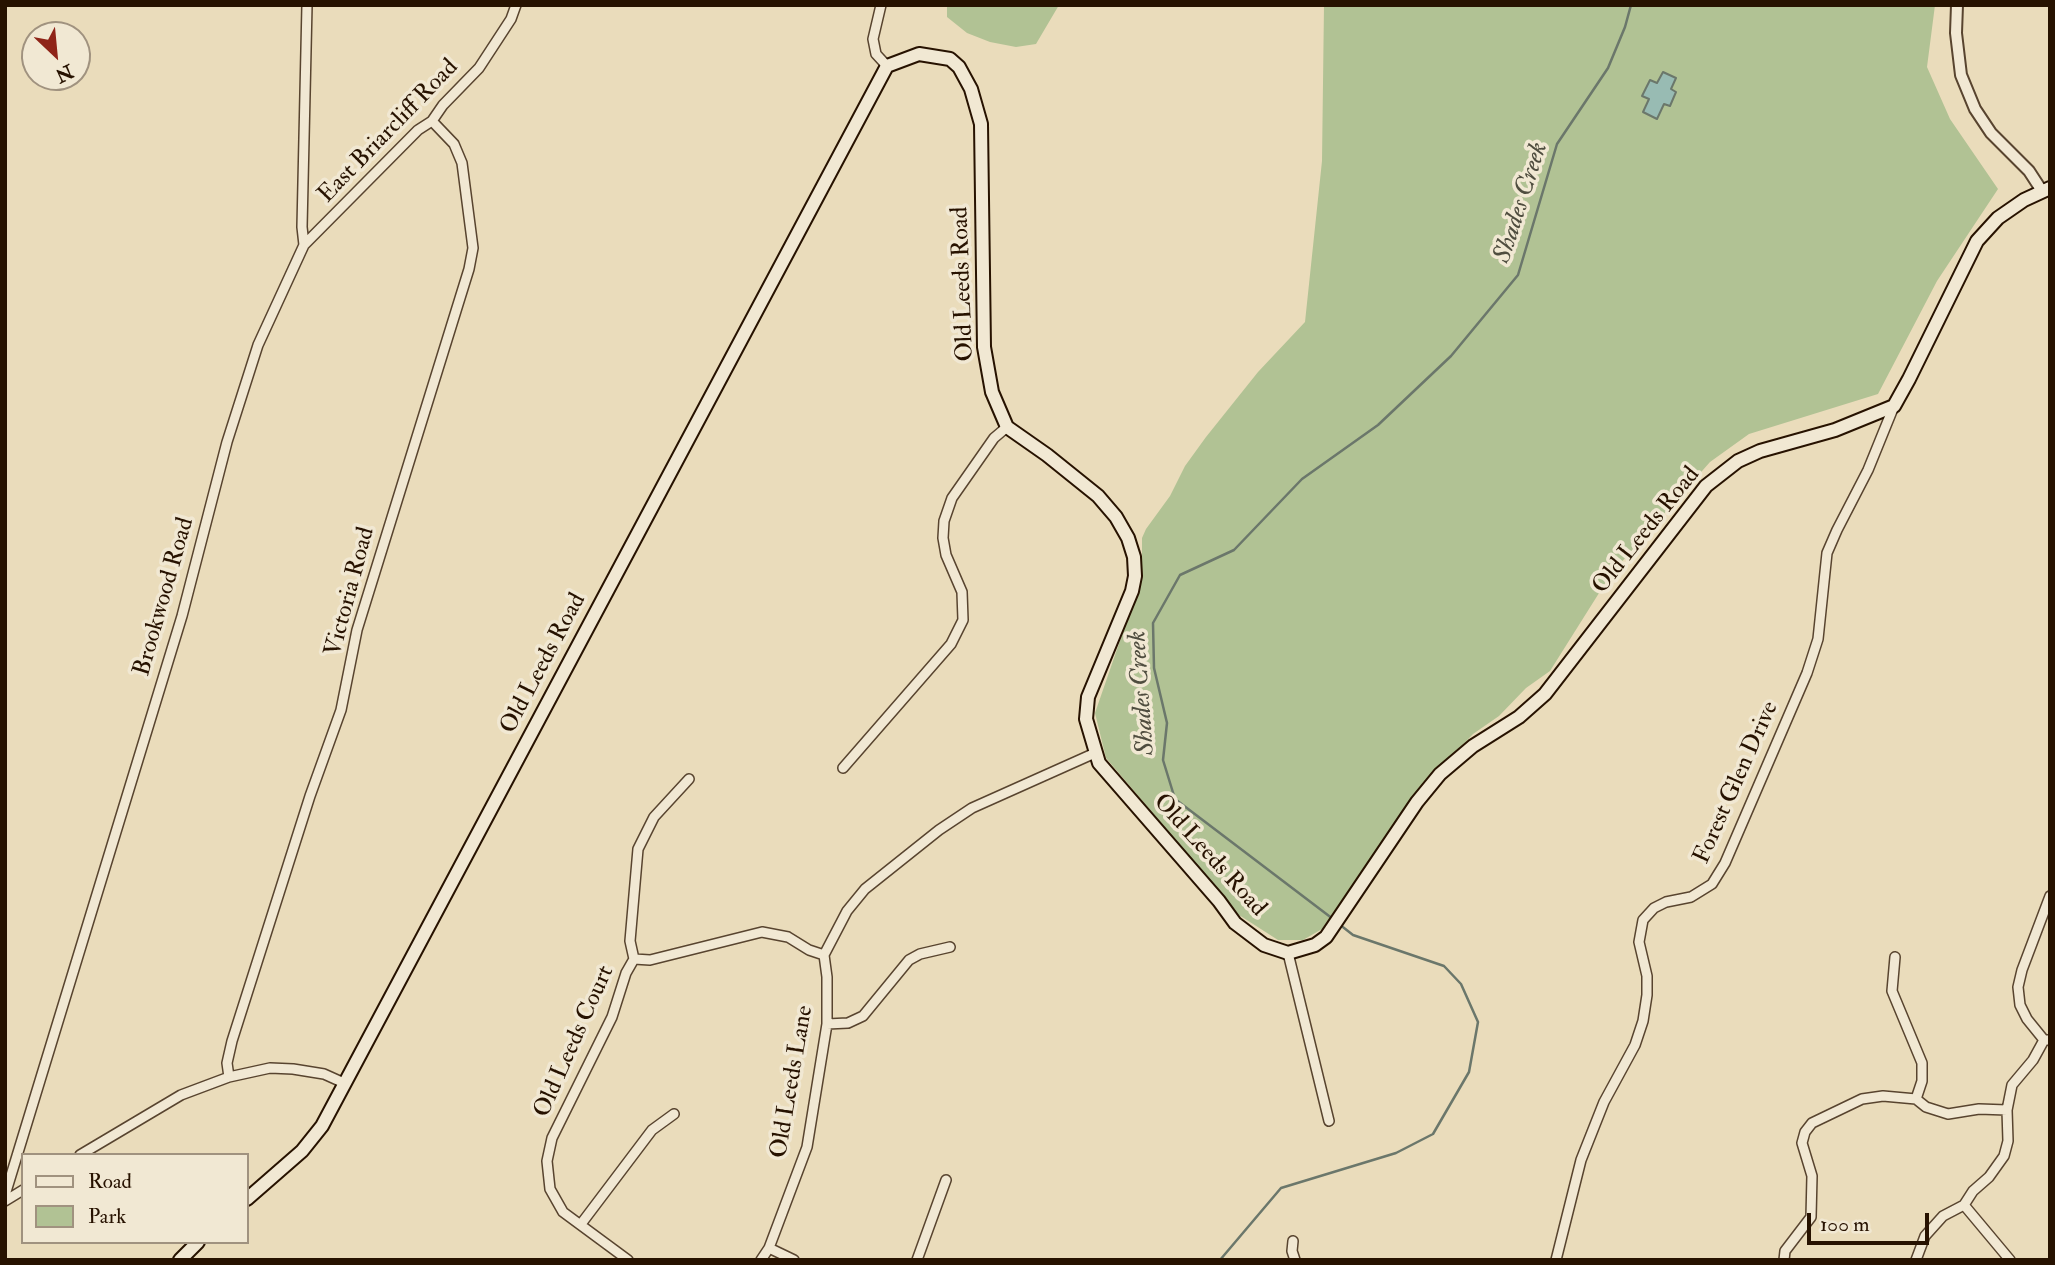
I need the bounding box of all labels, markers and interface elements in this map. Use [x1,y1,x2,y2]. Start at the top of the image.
north arrow [21,21,91,91]
street label: East Briarcliff Road [313,54,465,210]
text: N [51,59,77,88]
water label: Shades Creek [1488,139,1556,267]
street label: Old Leeds Road [947,206,981,362]
street label: Old Leeds Road [1587,462,1707,600]
street label: Brookwood Road [129,514,201,680]
street label: Victoria Road [320,524,382,660]
street label: Old Leeds Road [495,589,593,739]
water label: Shades Creek [1123,630,1163,756]
street label: Forest Glen Drive [1688,697,1786,869]
street label: Old Leeds Road [1146,789,1272,923]
street label: Old Leeds Court [529,962,621,1122]
street label: Old Leeds Lane [765,1003,821,1161]
legend [21,1153,248,1244]
text: Road [88,1168,132,1195]
scale bar [1810,1198,1932,1242]
text: Park [88,1203,126,1230]
text: 100 m [1820,1211,1870,1238]

